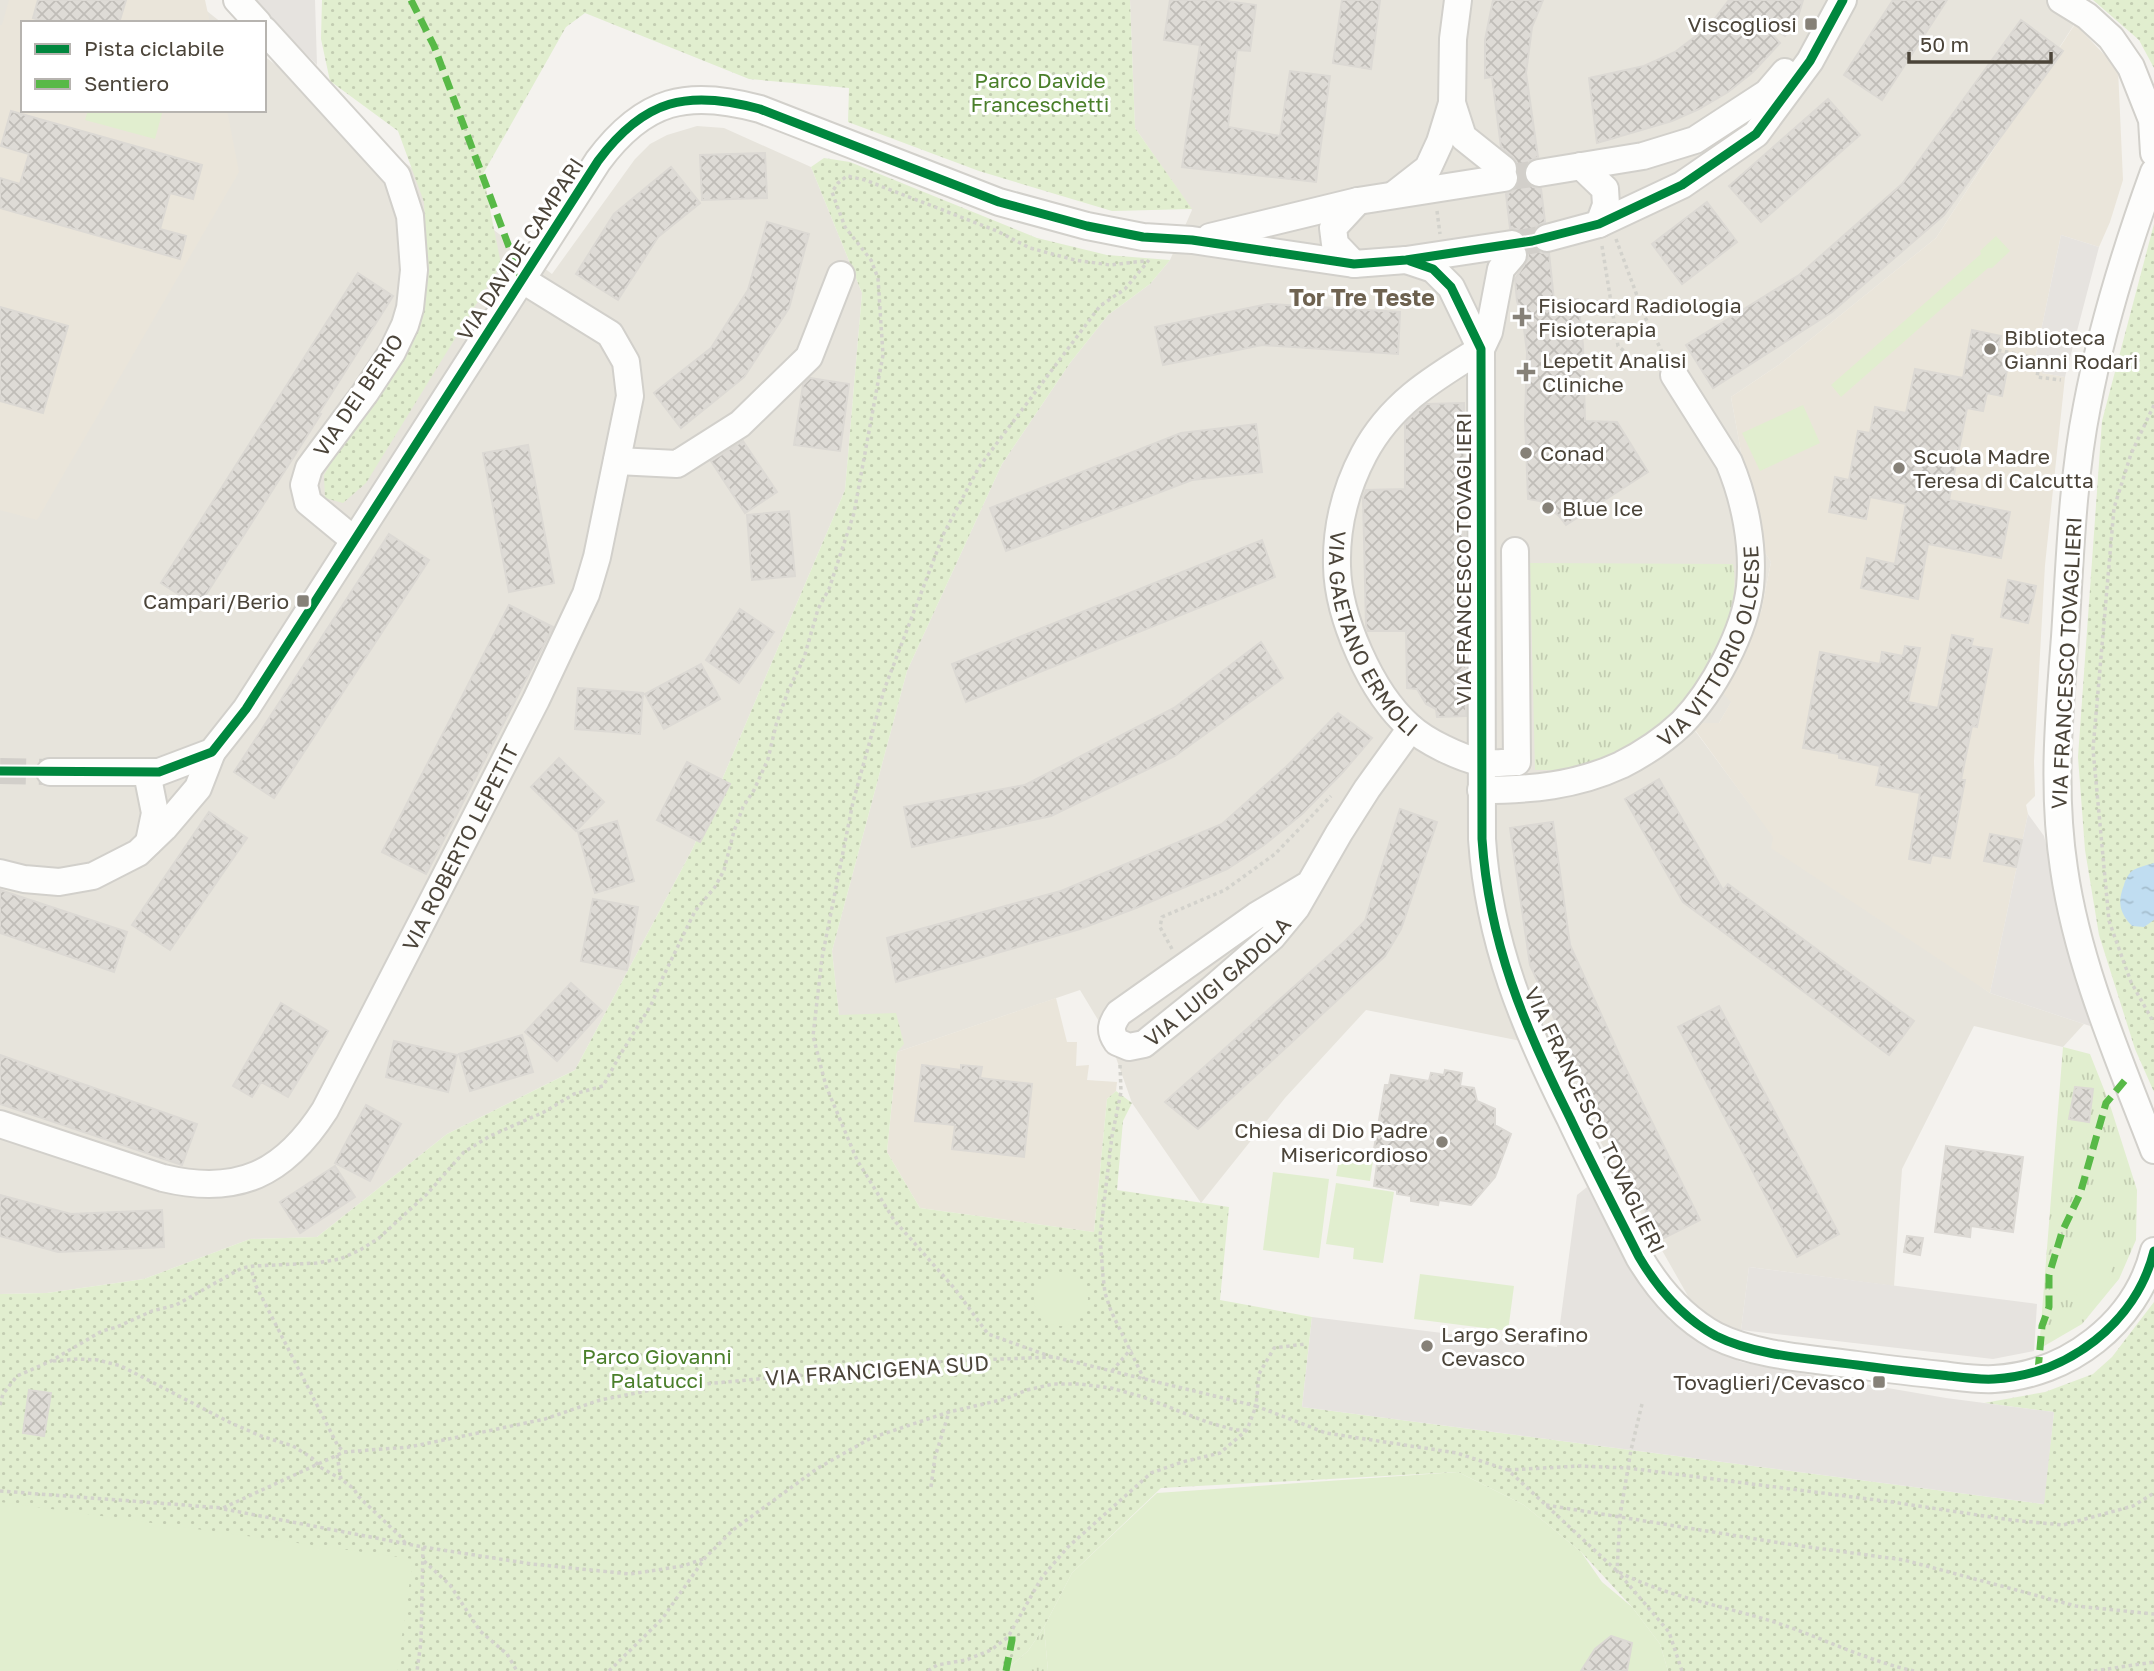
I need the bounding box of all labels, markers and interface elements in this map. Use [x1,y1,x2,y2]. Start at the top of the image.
place label: Viscogliosi [1688,11,1797,37]
marker: Viscogliosi [1803,16,1819,32]
legend [21,21,266,112]
scale bar [1909,21,2051,65]
text: 50 m [1920,31,1969,57]
text: Pista ciclabile [84,35,224,61]
park label: Parco Davide Franceschetti [971,67,1109,117]
text: Sentiero [84,70,169,96]
street label: VIA DAVIDE CAMPARI [451,153,589,345]
district label: Tor Tre Teste [1289,283,1435,311]
place label: Fisiocard Radiologia Fisioterapia [1538,292,1742,342]
marker: Fisiocard Radiologia Fisioterapia [1512,307,1532,327]
place label: Biblioteca Gianni Rodari [2004,324,2138,374]
street label: VIA DEI BERIO [307,329,409,461]
marker: Biblioteca Gianni Rodari [1982,341,1998,357]
place label: Lepetit Analisi Cliniche [1542,347,1687,397]
marker: Lepetit Analisi Cliniche [1516,362,1536,382]
street label: VIA FRANCESCO TOVAGLIERI [1450,413,1476,706]
place label: Conad [1540,440,1605,466]
place label: Scuola Madre Teresa di Calcutta [1913,443,2094,493]
marker: Conad [1518,445,1534,461]
marker: Scuola Madre Teresa di Calcutta [1891,460,1907,476]
place label: Blue Ice [1562,495,1643,521]
marker: Blue Ice [1540,500,1556,516]
street label: VIA FRANCESCO TOVAGLIERI [2045,516,2087,810]
street label: VIA GAETANO ERMOLI [1324,529,1424,741]
street label: VIA VITTORIO OLCESE [1652,545,1764,752]
place label: Campari/Berio [143,588,289,614]
marker: Campari/Berio [295,593,311,609]
street label: VIA ROBERTO LEPETIT [396,740,524,955]
street label: VIA LUIGI GADOLA [1139,912,1296,1052]
street label: VIA FRANCESCO TOVAGLIERI [1519,983,1671,1257]
place label: Chiesa di Dio Padre Misericordioso [1234,1117,1428,1167]
marker: Chiesa di Dio Padre Misericordioso [1434,1134,1450,1150]
place label: Largo Serafino Cevasco [1441,1321,1588,1371]
marker: Largo Serafino Cevasco [1419,1338,1435,1354]
park label: Parco Giovanni Palatucci [582,1343,732,1393]
street label: VIA FRANCIGENA SUD [764,1349,990,1391]
place label: Tovaglieri/Cevasco [1673,1369,1865,1395]
marker: Tovaglieri/Cevasco [1871,1374,1887,1390]

